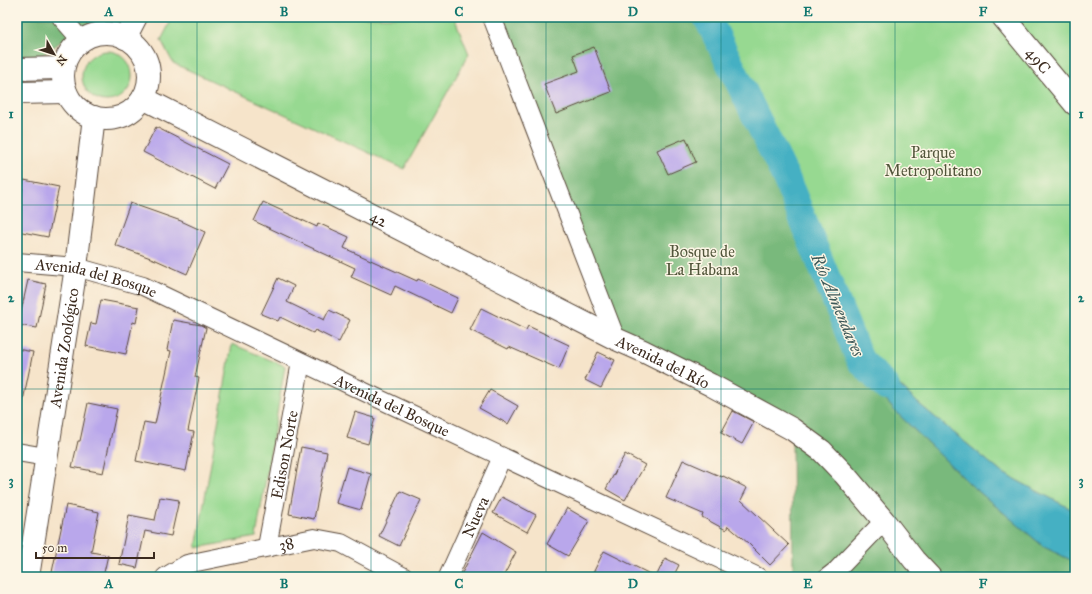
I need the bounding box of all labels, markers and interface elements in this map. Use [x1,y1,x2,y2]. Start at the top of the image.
text: A [104,4,114,20]
text: B [280,4,289,20]
text: C [455,4,464,20]
text: D [628,4,638,20]
text: E [803,4,813,20]
text: F [979,4,988,20]
north arrow [34,34,74,74]
street label: 49C [1022,43,1055,77]
text: N [53,52,69,68]
text: 1 [8,106,14,122]
text: 1 [1078,106,1084,122]
park label: Parque Metropolitano [885,143,981,180]
street label: 42 [367,206,391,231]
park label: Bosque de La Habana [666,242,739,279]
water label: Río Almendares [806,250,869,361]
street label: Avenida del Bosque [33,254,161,302]
street label: Avenida Zoológico [45,287,83,410]
text: 2 [8,290,15,306]
text: 2 [1078,290,1085,306]
street label: Avenida del Río [612,331,713,393]
street label: Avenida del Bosque [330,370,453,441]
street label: Edison Norte [267,408,302,501]
text: 3 [8,473,14,489]
text: 3 [1078,473,1084,489]
street label: Nueva [458,493,493,540]
street label: 38 [277,533,296,555]
scale bar [36,534,154,560]
text: 50 m [42,541,67,555]
text: A [104,576,114,592]
text: B [280,576,289,592]
text: C [455,576,464,592]
text: D [628,576,638,592]
text: E [803,576,813,592]
text: F [979,576,988,592]

